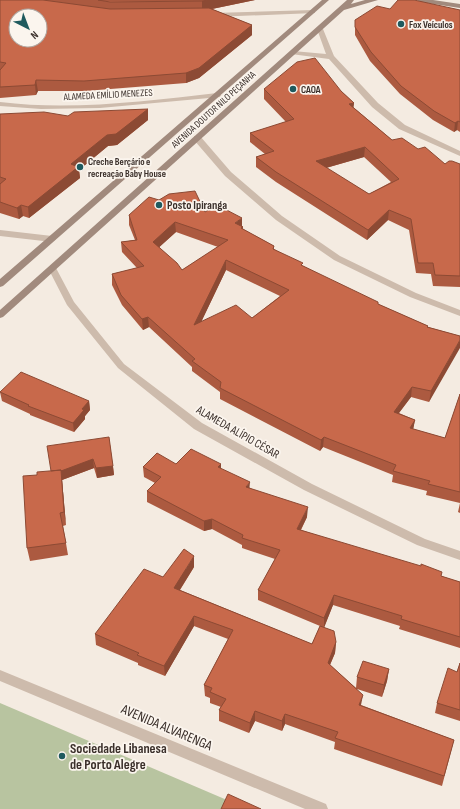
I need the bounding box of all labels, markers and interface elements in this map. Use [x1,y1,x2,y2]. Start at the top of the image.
north arrow [8,8,48,48]
marker: Fox Veículos [396,19,406,29]
place label: Fox Veículos [409,19,453,31]
text: N [28,28,41,42]
street label: AVENIDA DOUTOR NILO PEÇANHA [168,68,259,151]
marker: CAOA [288,84,298,94]
place label: CAOA [301,84,321,96]
street label: ALAMEDA EMÍLIO MENEZES [62,87,153,103]
place label: Creche Berçário e recreação Baby House [88,156,166,180]
marker: Creche Berçário e recreação Baby House [75,162,85,172]
place label: Posto Ipiranga [167,198,227,213]
marker: Posto Ipiranga [154,200,164,210]
street label: ALAMEDA ALÍPIO CÉSAR [193,402,282,463]
street label: AVENIDA ALVARENGA [118,700,216,755]
place label: Sociedade Libanesa de Porto Alegre [70,740,167,773]
marker: Sociedade Libanesa de Porto Alegre [57,751,67,761]

